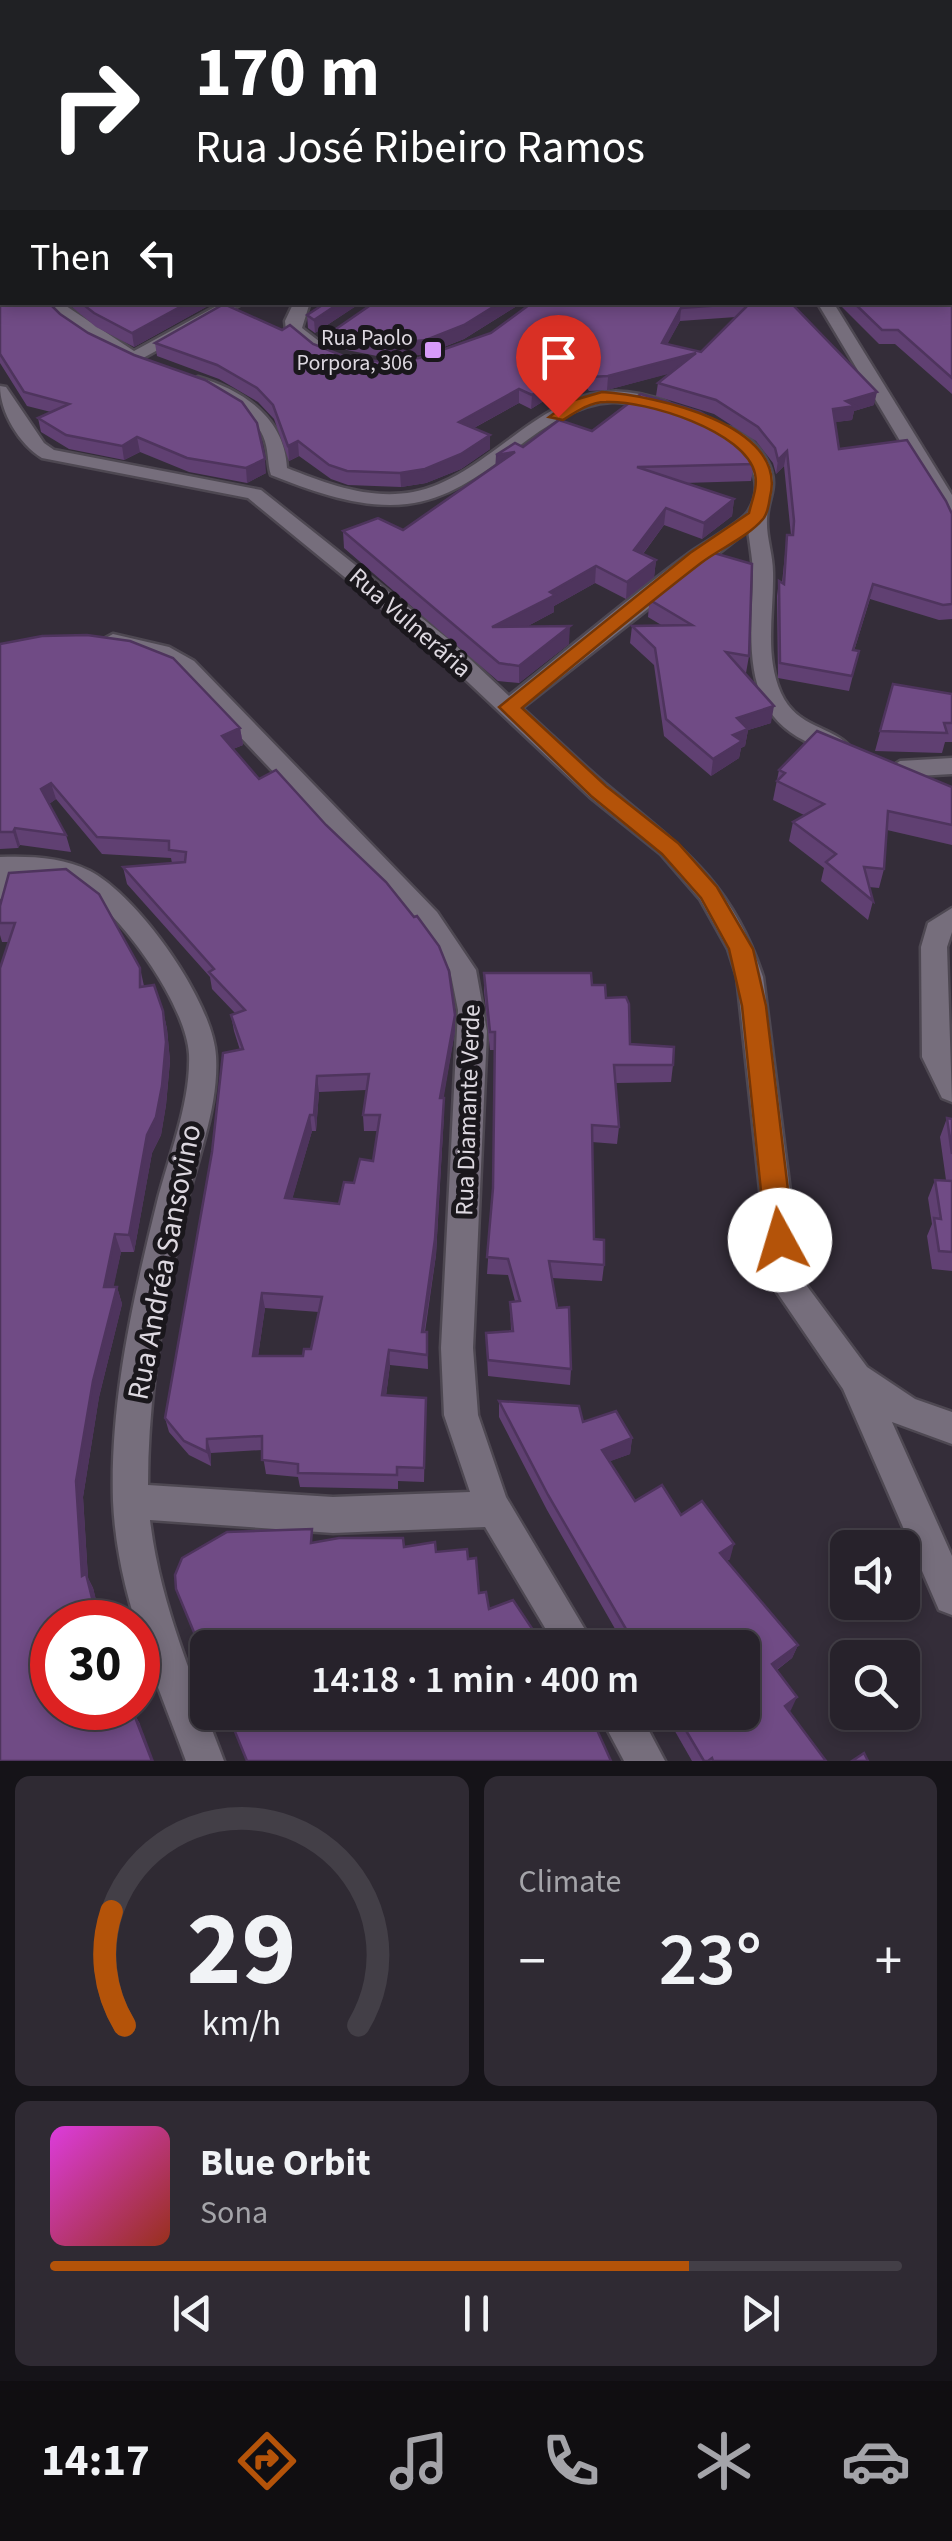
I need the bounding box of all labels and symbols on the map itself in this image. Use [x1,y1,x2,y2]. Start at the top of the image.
pin [516,315,601,418]
place label: Rua Paolo Porpora, 306 [296,322,413,379]
marker: Rua Paolo Porpora, 306 [422,339,444,361]
street label: Rua Vulnerária [341,559,479,686]
street label: Rua Diamante Verde [446,1004,490,1216]
street label: Rua Andréa Sansovino [117,1121,212,1404]
position arrow [728,1188,832,1292]
speed limit sign: 30 [30,1600,160,1730]

